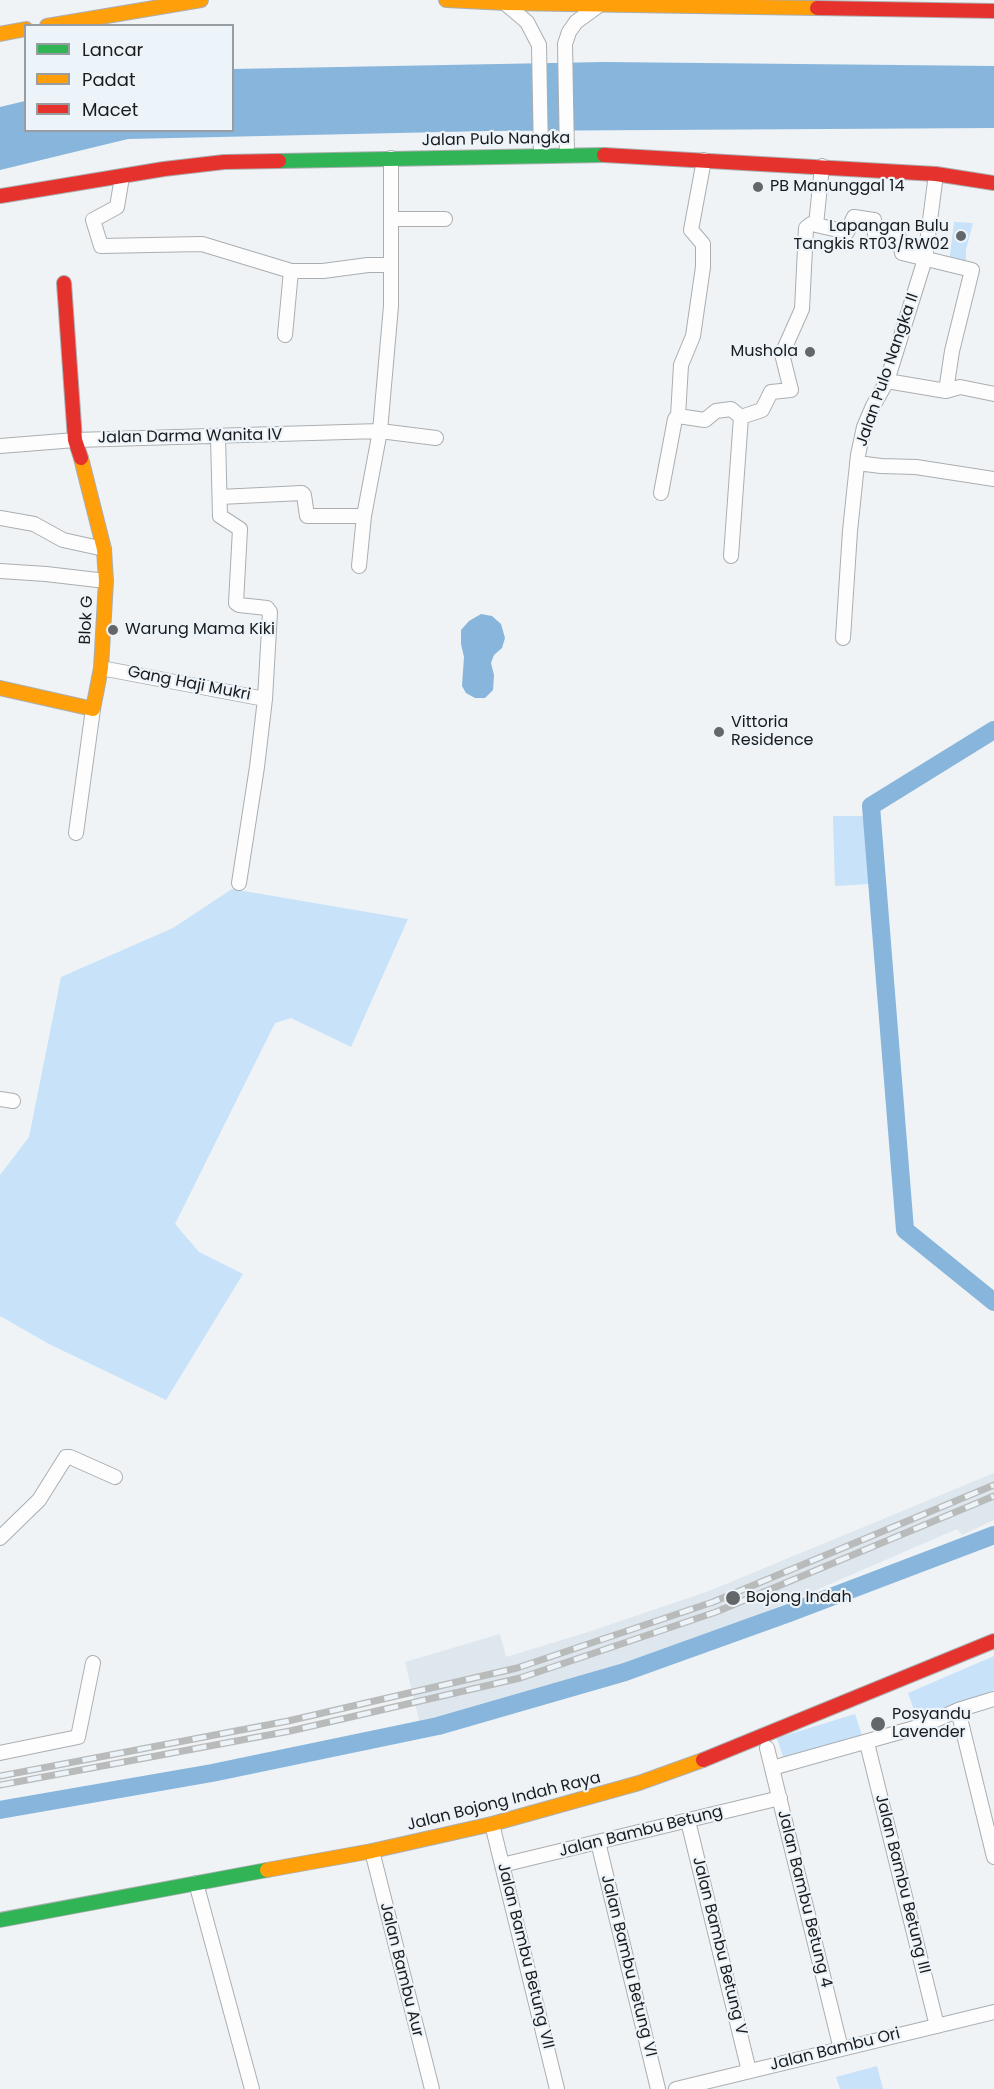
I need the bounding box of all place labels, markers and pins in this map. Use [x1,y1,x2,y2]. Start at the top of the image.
place label: PB Manunggal 14 [770,177,904,197]
marker: PB Manunggal 14 [751,180,765,194]
place label: Lapangan Bulu Tangkis RT03/RW02 [794,217,949,255]
marker: Lapangan Bulu Tangkis RT03/RW02 [954,229,968,243]
place label: Mushola [730,342,798,362]
marker: Mushola [803,345,817,359]
place label: Warung Mama Kiki [125,620,275,640]
marker: Warung Mama Kiki [106,623,120,637]
place label: Vittoria Residence [731,713,814,751]
marker: Vittoria Residence [712,725,726,739]
place label: Bojong Indah [746,1588,852,1608]
marker: Bojong Indah [724,1589,742,1607]
place label: Posyandu Lavender [892,1705,971,1743]
marker: Posyandu Lavender [869,1715,887,1733]

